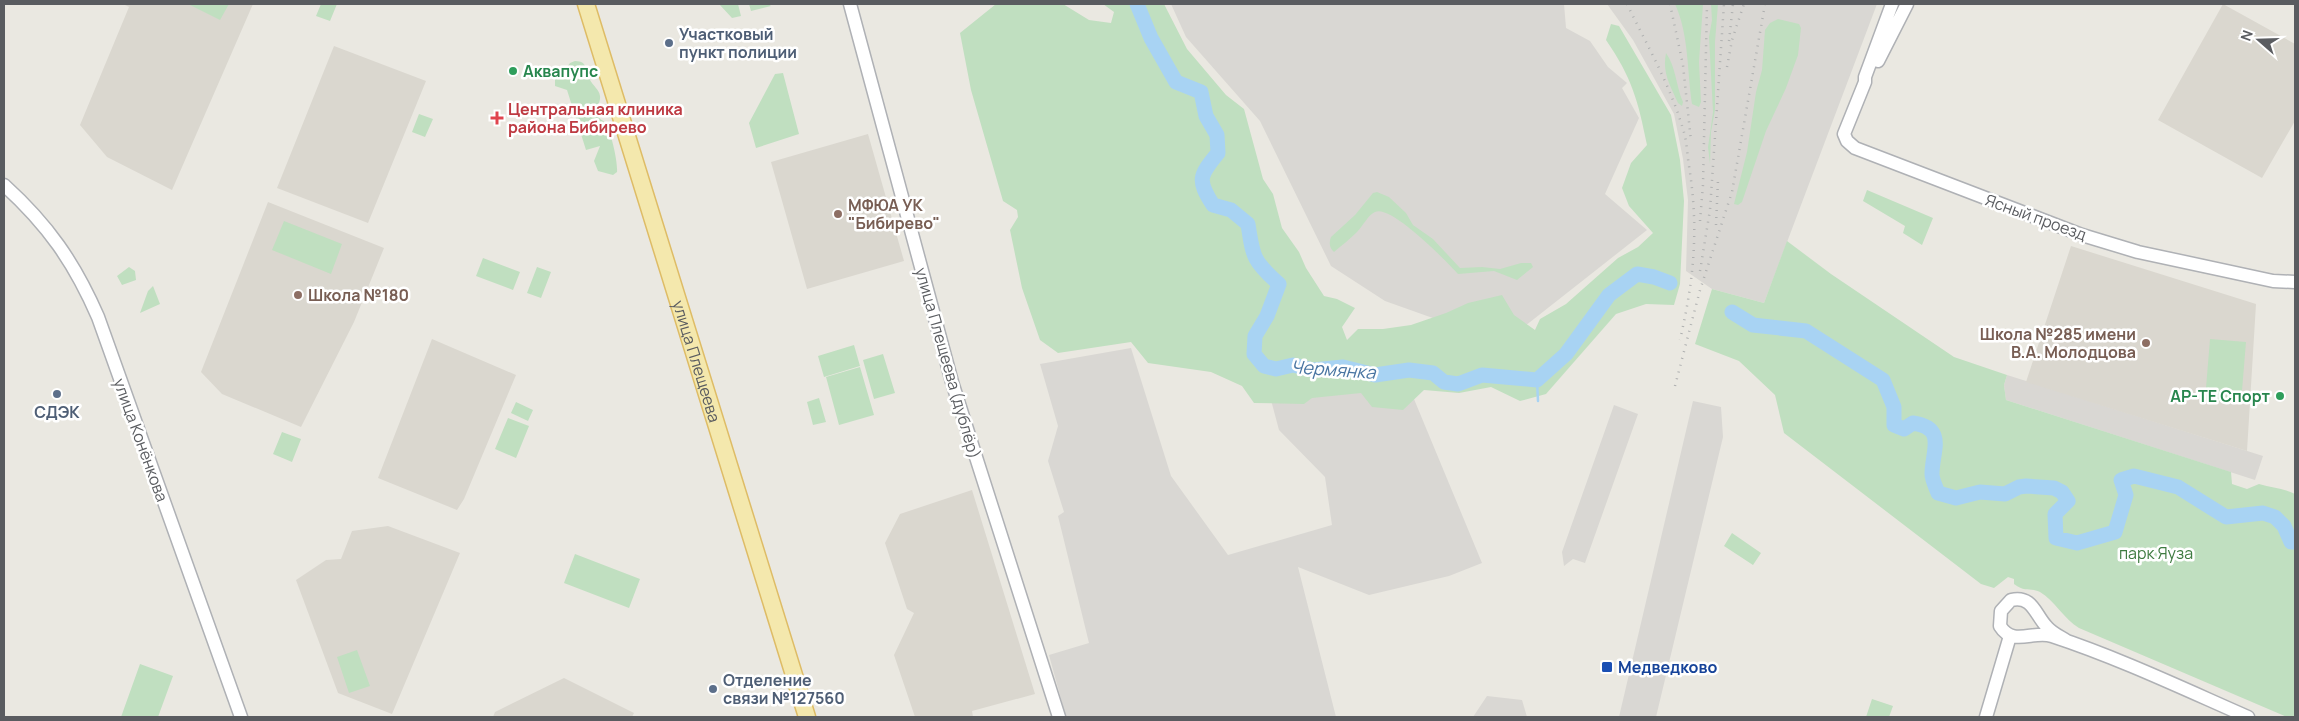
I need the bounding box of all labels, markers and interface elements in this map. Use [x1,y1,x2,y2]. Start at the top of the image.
north arrow [2234,15,2284,65]
place label: Участковый пункт полиции [679,23,797,63]
text: N [2236,27,2257,43]
marker: Участковый пункт полиции [663,37,675,49]
place label: Аквапупс [523,60,598,82]
marker: Аквапупс [507,65,519,77]
place label: Центральная клиника района Бибирево [508,98,683,138]
marker: Центральная клиника района Бибирево [490,111,504,125]
street label: Ясный проезд [1982,189,2090,246]
place label: МФЮА УК "Бибирево" [848,194,940,234]
marker: МФЮА УК "Бибирево" [832,208,844,220]
street label: улица Плещеева (дублёр) [910,265,986,461]
place label: Школа №180 [308,284,409,306]
marker: Школа №180 [292,289,304,301]
street label: улица Плещеева [667,298,726,425]
place label: Школа №285 имени В.А. Молодцова [1980,323,2136,363]
marker: Школа №285 имени В.А. Молодцова [2140,337,2152,349]
water label: Чермянка [1290,354,1377,384]
street label: улица Конёнкова [108,375,174,505]
place label: АР-ТЕ Спорт [2170,385,2270,407]
marker: СДЭК [51,388,63,400]
marker: АР-ТЕ Спорт [2274,390,2286,402]
place label: СДЭК [34,401,80,423]
park label: парк Яуза [2119,542,2193,564]
place label: Медведково [1618,656,1717,678]
marker: Медведково [1600,660,1614,674]
place label: Отделение связи №127560 [723,669,845,709]
marker: Отделение связи №127560 [707,683,719,695]

